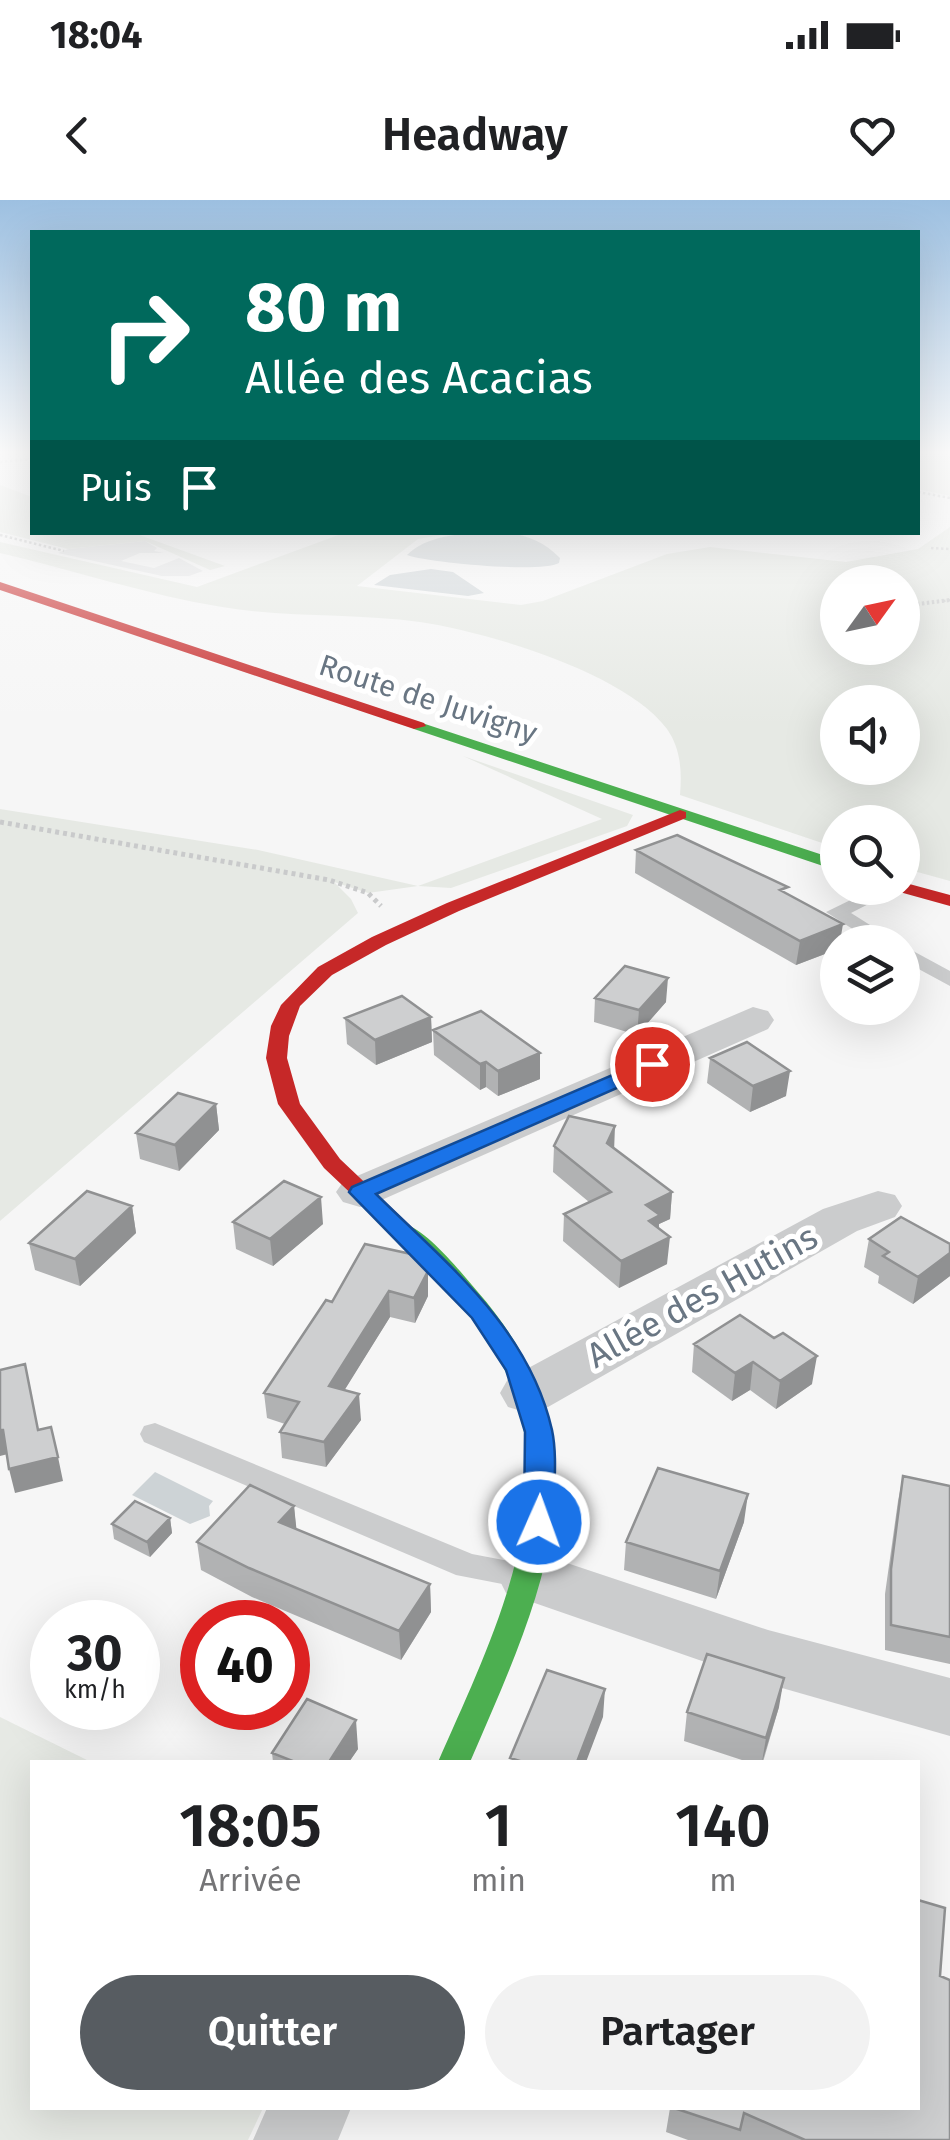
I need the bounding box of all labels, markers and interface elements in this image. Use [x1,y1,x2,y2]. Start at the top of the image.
text: 18:04 [50,12,143,58]
icon: back [50,108,105,163]
text: Headway [382,108,568,162]
icon: heart [845,108,900,163]
text: 80 m [245,266,402,350]
icon: right [80,270,210,400]
text: Allée des Acacias [245,351,593,405]
icon: arrive [172,460,227,515]
text: Puis [80,465,152,511]
north arrow [820,565,920,665]
map controls [820,565,920,1025]
street label: Route de Juvigny [314,647,542,751]
button: sound [820,685,920,785]
button: search [820,805,920,905]
button: layers [820,925,920,1025]
pin [610,1022,695,1107]
icon: arrive [625,1037,680,1092]
street label: Allée des Hutins [579,1215,825,1377]
position arrow [487,1470,591,1574]
speed limit sign: 40 [180,1600,310,1730]
text: 30 [67,1623,123,1683]
text: km/h [64,1675,126,1705]
text: 18:05 [179,1790,322,1862]
text: 1 [485,1790,512,1862]
text: 140 [675,1790,771,1862]
text: Arrivée [199,1861,302,1899]
text: min [471,1861,526,1899]
text: m [709,1861,737,1899]
button: Quitter [80,1975,465,2090]
button: Partager [485,1975,870,2090]

